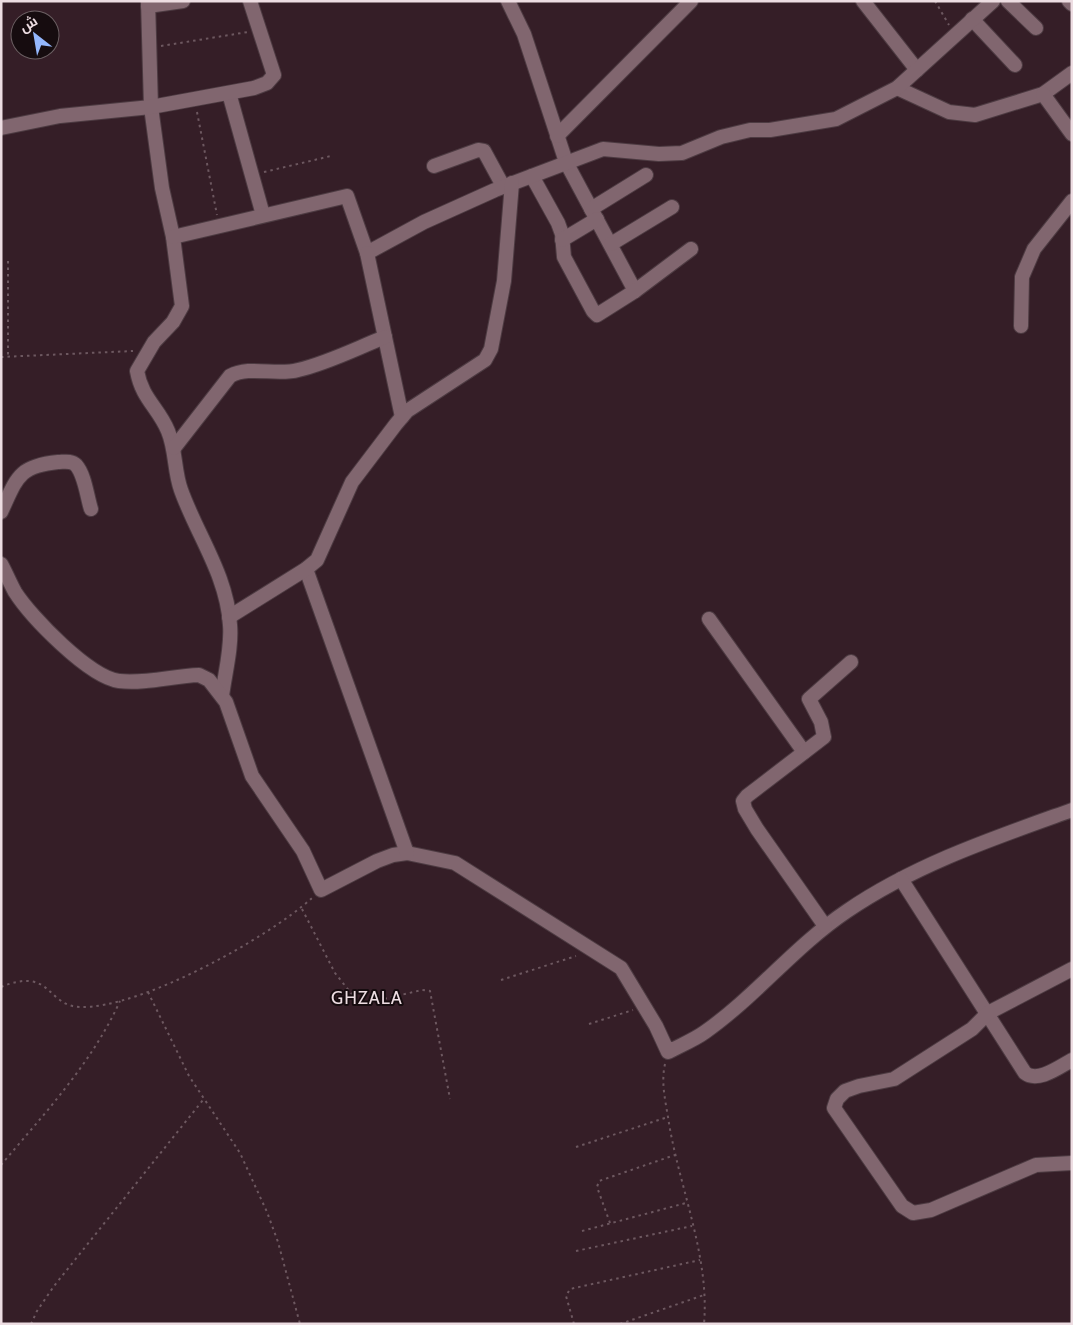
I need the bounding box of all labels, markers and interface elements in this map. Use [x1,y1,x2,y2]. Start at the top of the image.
north arrow [10,10,60,60]
text: ش [16,11,41,36]
district label: GHZALA [331,987,403,1009]

